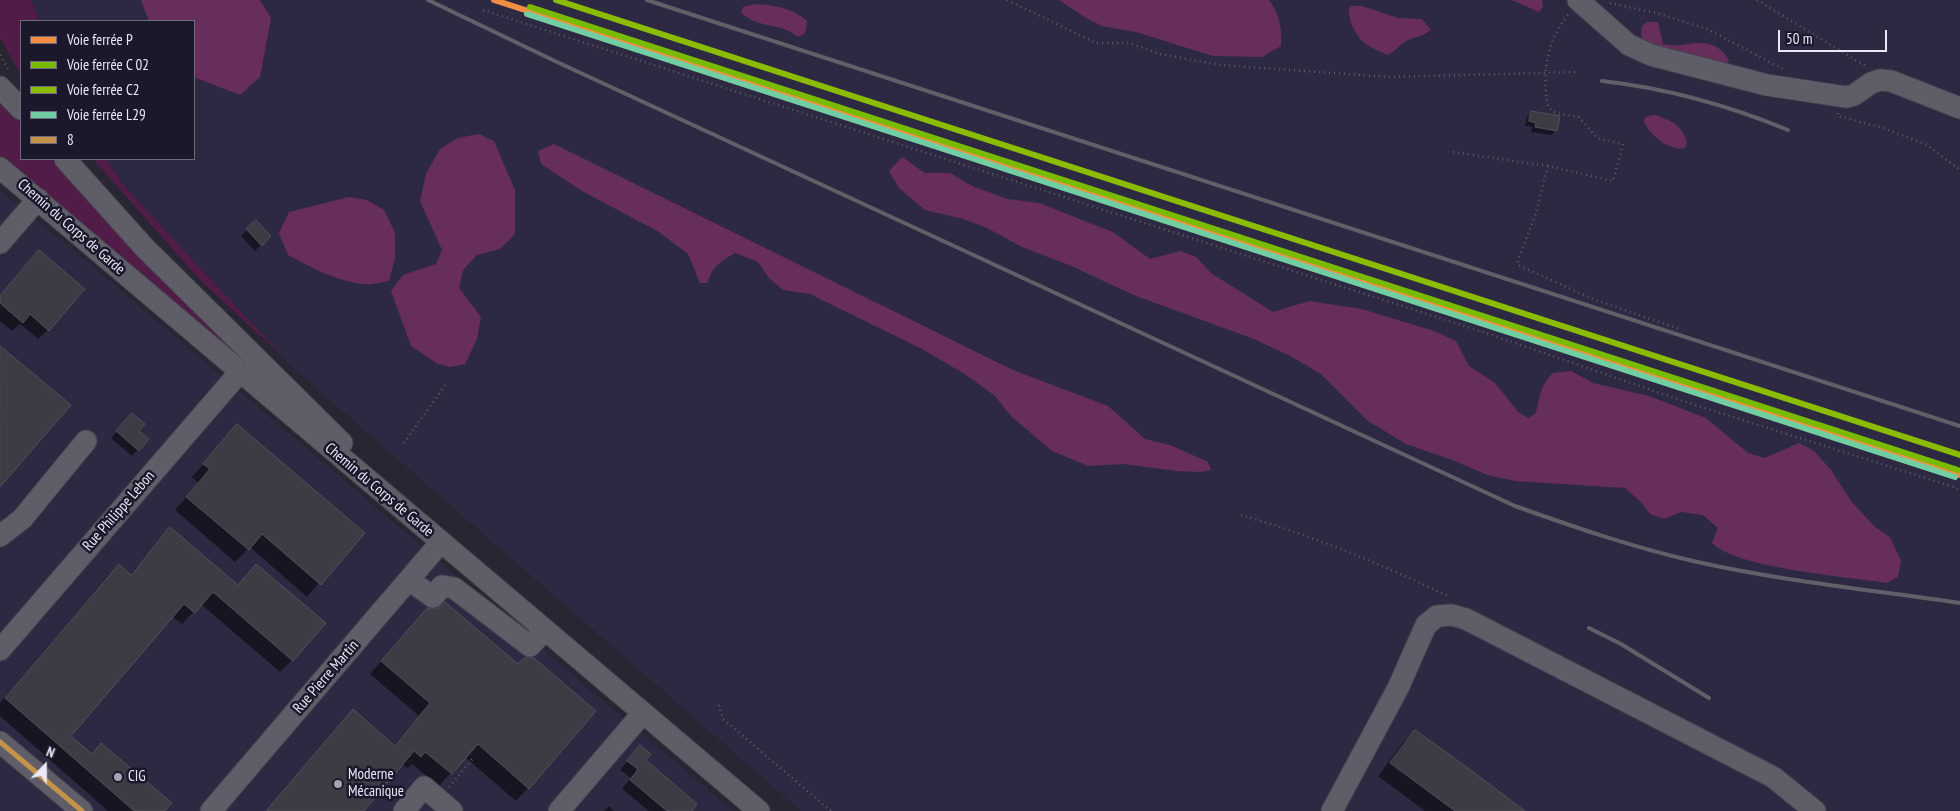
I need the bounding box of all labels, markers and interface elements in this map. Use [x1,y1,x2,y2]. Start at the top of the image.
legend [20,20,195,160]
scale bar [1780,20,1889,52]
text: 50 m [1786,29,1812,48]
text: Voie ferrée P [67,30,133,49]
text: Voie ferrée C 02 [67,55,149,74]
text: Voie ferrée C2 [67,80,140,99]
text: Voie ferrée L29 [67,105,146,124]
text: 8 [67,130,74,149]
street label: Chemin du Corps de Garde [14,175,128,279]
street label: Chemin du Corps de Garde [321,439,437,541]
street label: Rue Philippe Lebon [79,467,159,555]
street label: Rue Pierre Martin [289,637,363,717]
north arrow [20,741,70,791]
text: N [44,742,57,762]
place label: Moderne Mécanique [348,766,404,801]
place label: CIG [128,768,146,786]
marker: CIG [112,771,124,783]
marker: Moderne Mécanique [332,778,344,790]

